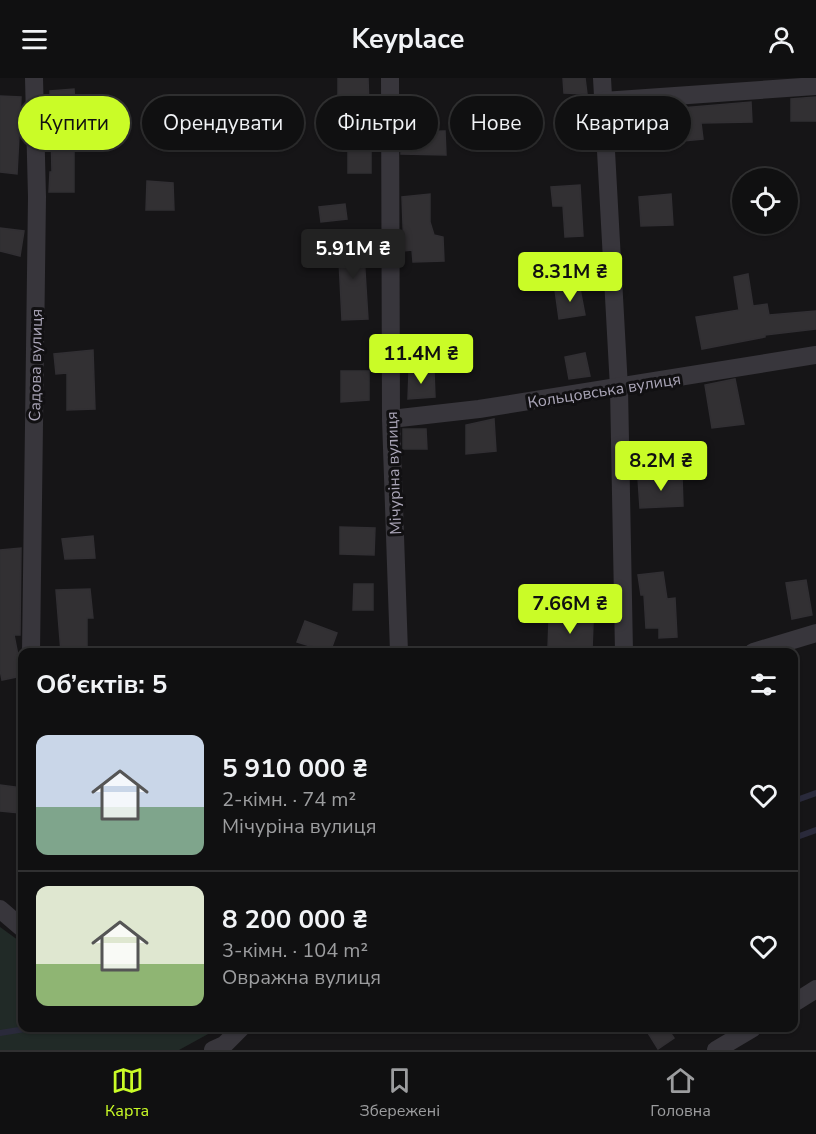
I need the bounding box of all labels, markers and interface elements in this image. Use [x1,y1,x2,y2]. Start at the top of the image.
text: Keyplace [352,21,464,58]
icon: menu [18,23,51,56]
icon: person [765,23,798,56]
chip: Купити [18,96,130,150]
chip: Орендувати [142,96,304,150]
chip: Фільтри [316,96,438,150]
chip: Нове [450,96,543,150]
chip: Квартира [555,96,691,150]
map controls [732,168,798,234]
button: locate [732,168,798,234]
pin: 5.91M ₴ [298,229,408,280]
text: 5.91M ₴ [315,235,391,262]
pin: 8.31M ₴ [515,252,625,303]
text: 8.31M ₴ [532,258,608,285]
street label: Садова вулиця [24,309,48,422]
pin: 11.4M ₴ [366,334,476,385]
text: 11.4M ₴ [383,340,459,367]
street label: Кольцовська вулиця [526,368,682,414]
street label: Мічуріна вулиця [381,411,407,535]
pin: 8.2M ₴ [612,441,710,492]
text: 8.2M ₴ [629,447,693,474]
pin: 7.66M ₴ [515,584,625,635]
text: 7.66M ₴ [532,590,608,617]
text: Об’єктів: 5 [36,667,167,702]
icon: filters [747,668,780,701]
text: 5 910 000 ₴ [222,751,368,786]
icon: home [84,759,156,831]
icon: heart [747,779,780,812]
text: 2-кімн. · 74 m² [222,786,356,813]
text: Мічуріна вулиця [222,813,377,840]
text: 8 200 000 ₴ [222,902,368,937]
icon: home [84,910,156,982]
icon: heart [747,930,780,963]
text: 3-кімн. · 104 m² [222,937,368,964]
text: Овражна вулиця [222,964,381,991]
tab: Карта [105,1064,149,1122]
tab: Збережені [359,1064,440,1122]
tab: Головна [650,1064,711,1122]

